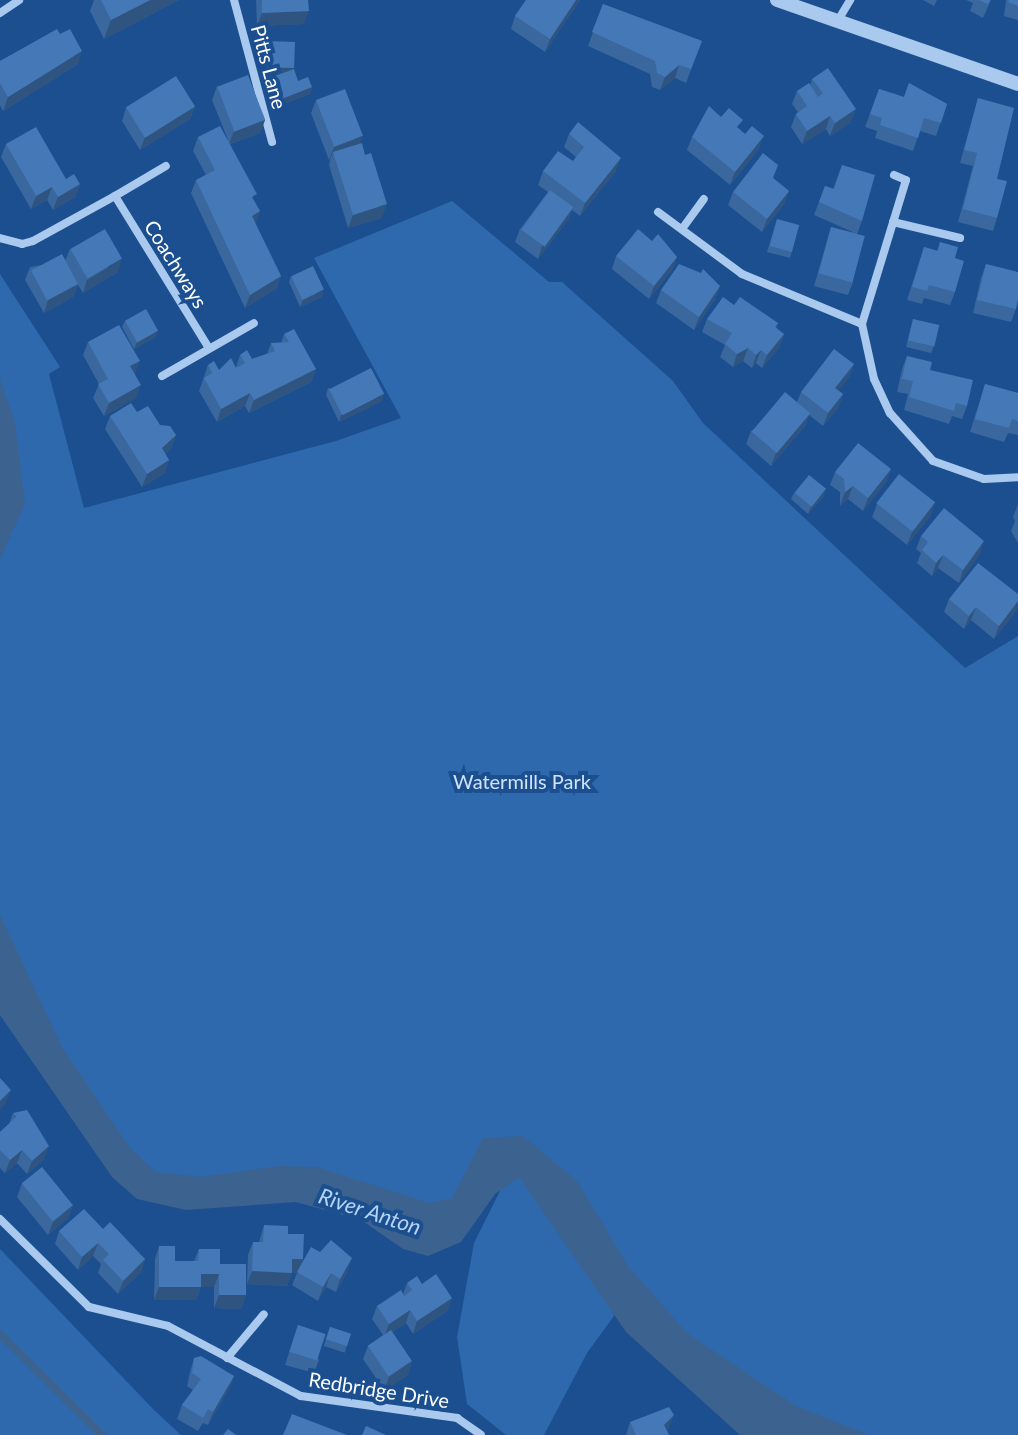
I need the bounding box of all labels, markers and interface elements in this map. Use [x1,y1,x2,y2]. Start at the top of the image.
street label: Pitts Lane [246,22,292,112]
street label: Coachways [140,216,212,312]
park label: Watermills Park [453,769,591,793]
water label: River Anton [315,1182,425,1240]
street label: Redbridge Drive [307,1367,451,1413]

